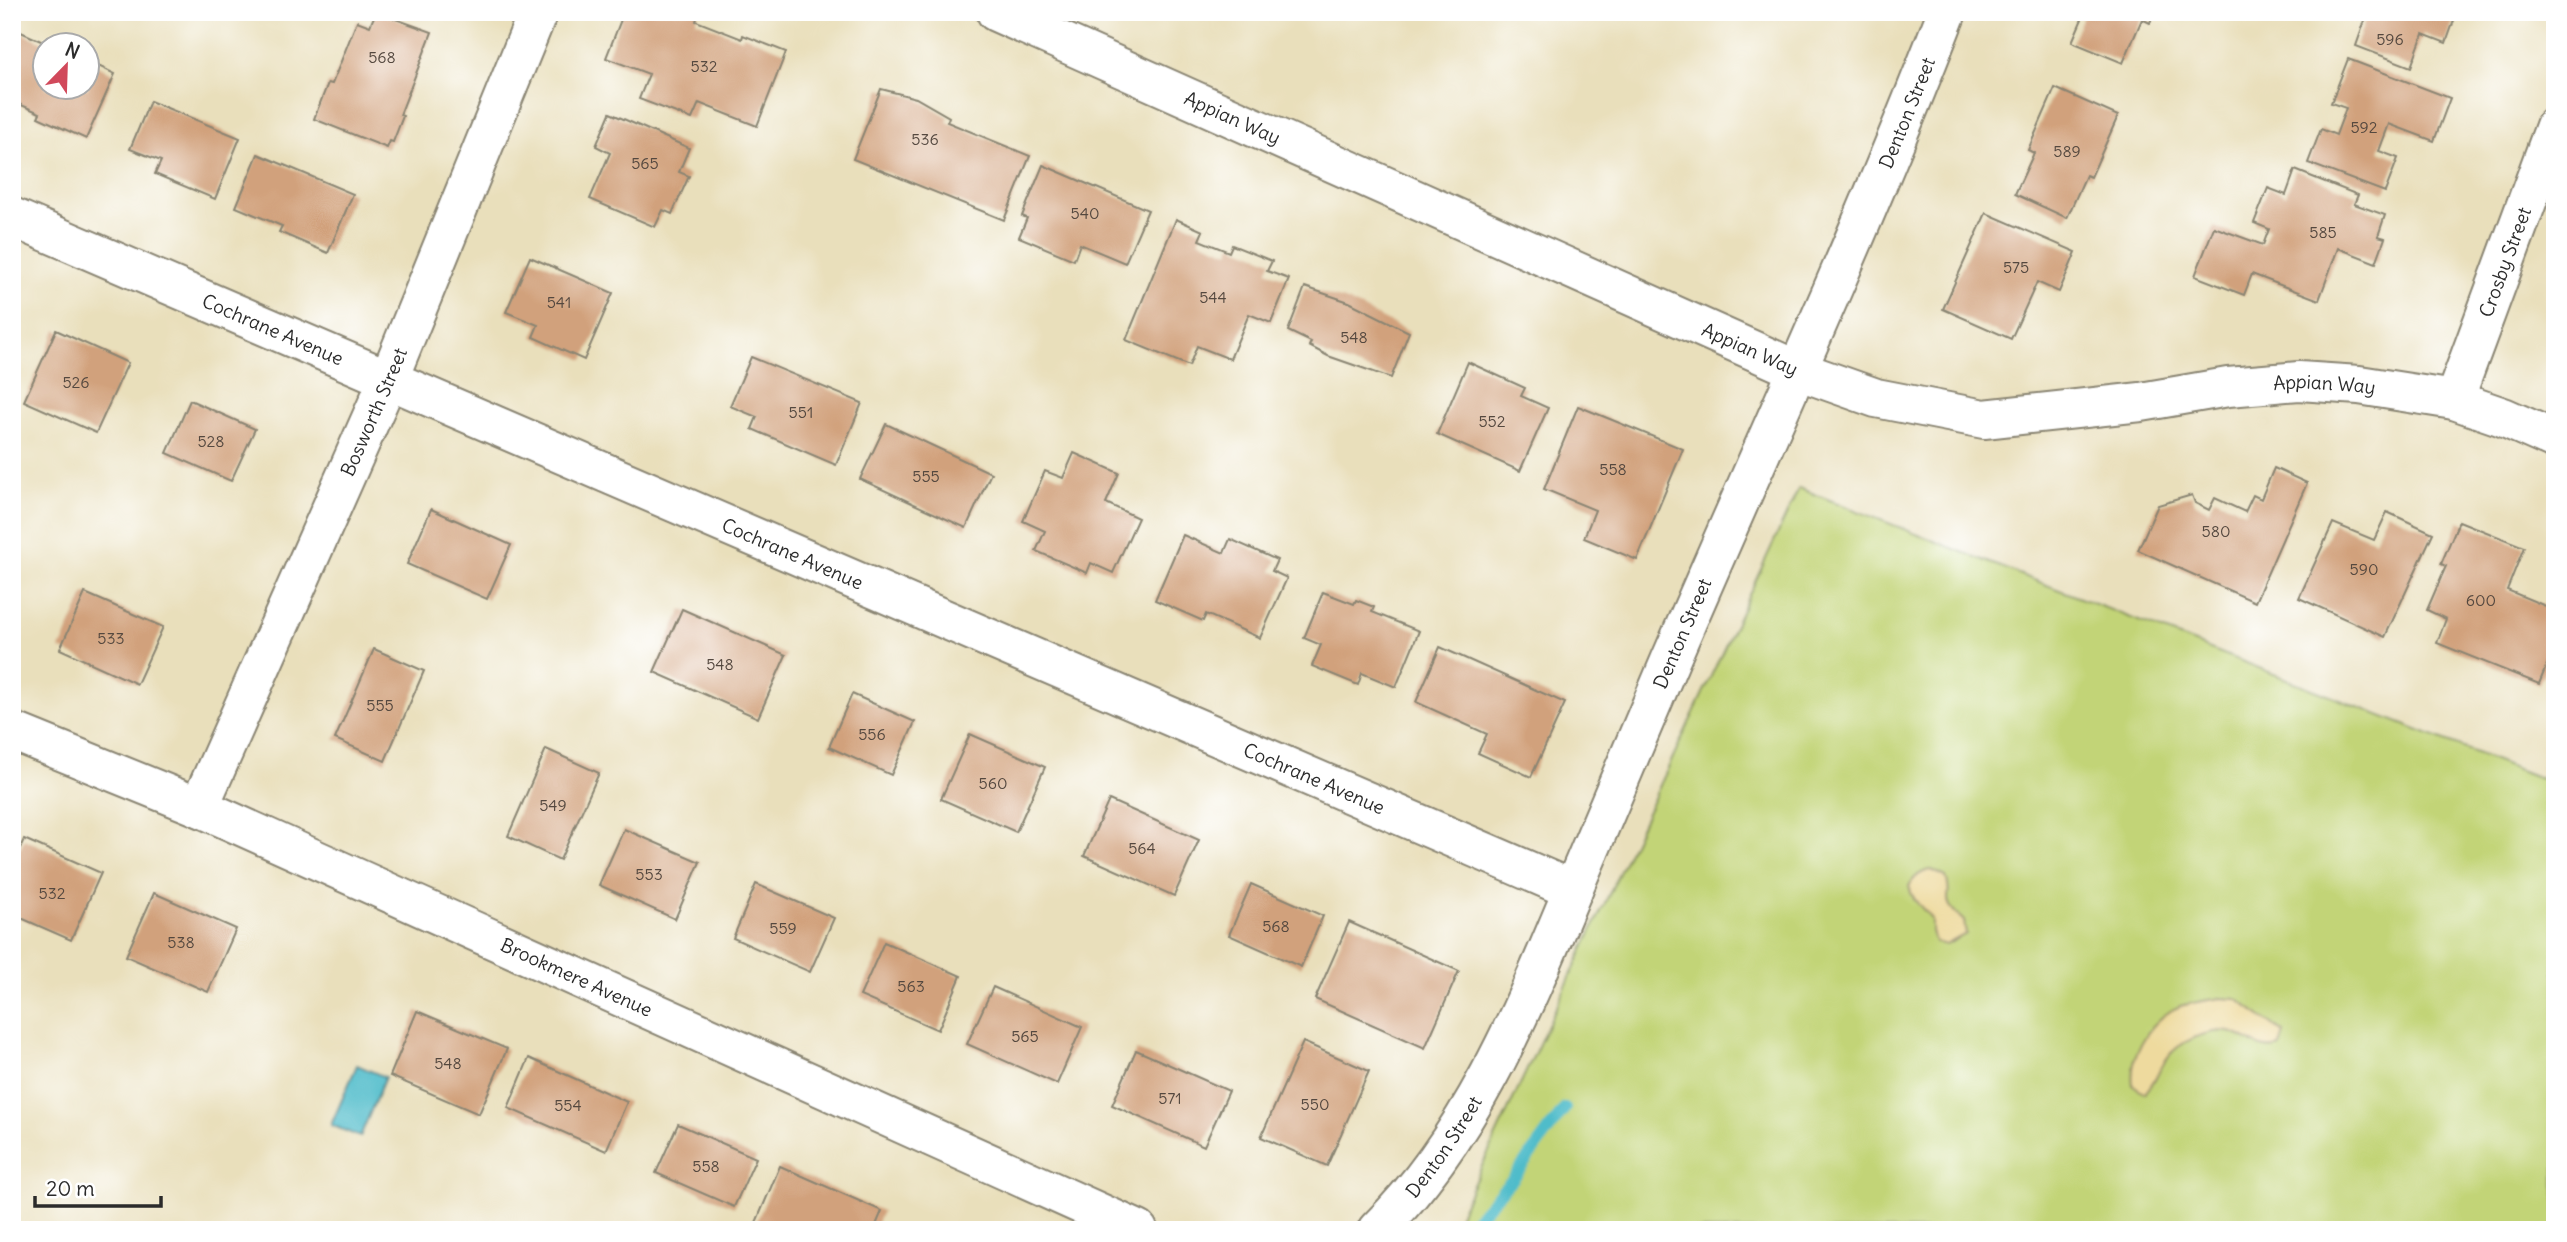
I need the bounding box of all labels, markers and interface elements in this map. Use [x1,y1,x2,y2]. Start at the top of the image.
house number: 596 [2376,29,2404,49]
north arrow [32,32,102,102]
text: N [62,37,83,64]
house number: 568 [368,47,396,67]
street label: Denton Street [1873,54,1940,172]
house number: 532 [690,56,718,76]
street label: Appian Way [1181,86,1284,150]
house number: 592 [2350,117,2378,137]
house number: 536 [911,129,939,149]
house number: 589 [2053,141,2081,161]
house number: 565 [631,153,659,173]
house number: 540 [1071,203,1099,223]
street label: Crosby Street [2474,204,2536,321]
house number: 585 [2309,222,2337,242]
house number: 575 [2003,257,2029,277]
house number: 544 [1199,287,1227,307]
street label: Cochrane Avenue [198,288,347,370]
house number: 541 [547,292,571,312]
street label: Appian Way [1698,317,1802,381]
house number: 548 [1340,327,1368,347]
street label: Bosworth Street [335,344,412,480]
street label: Appian Way [2272,369,2377,399]
house number: 526 [62,372,90,392]
house number: 551 [789,402,813,422]
house number: 552 [1478,411,1506,431]
house number: 528 [197,431,225,451]
house number: 558 [1599,459,1627,479]
house number: 555 [912,466,940,486]
street label: Cochrane Avenue [718,512,867,595]
house number: 580 [2202,521,2230,541]
house number: 590 [2350,559,2378,579]
street label: Denton Street [1648,574,1716,692]
house number: 600 [2466,590,2496,610]
house number: 533 [97,628,125,648]
house number: 548 [706,654,734,674]
house number: 555 [366,695,394,715]
house number: 556 [858,724,886,744]
street label: Cochrane Avenue [1240,737,1388,819]
house number: 560 [979,773,1007,793]
house number: 549 [539,795,567,815]
house number: 564 [1128,838,1156,858]
house number: 553 [635,864,663,884]
house number: 532 [38,883,66,903]
house number: 568 [1262,916,1290,936]
house number: 559 [769,918,797,938]
house number: 538 [167,932,195,952]
street label: Brookmere Avenue [497,933,656,1022]
house number: 563 [897,976,925,996]
house number: 565 [1011,1026,1039,1046]
house number: 548 [434,1053,462,1073]
house number: 571 [1158,1088,1182,1108]
street label: Denton Street [1400,1092,1487,1202]
house number: 550 [1301,1094,1329,1114]
house number: 554 [554,1095,582,1115]
house number: 558 [692,1156,720,1176]
scale bar [35,1165,161,1209]
text: 20 m [46,1175,95,1202]

